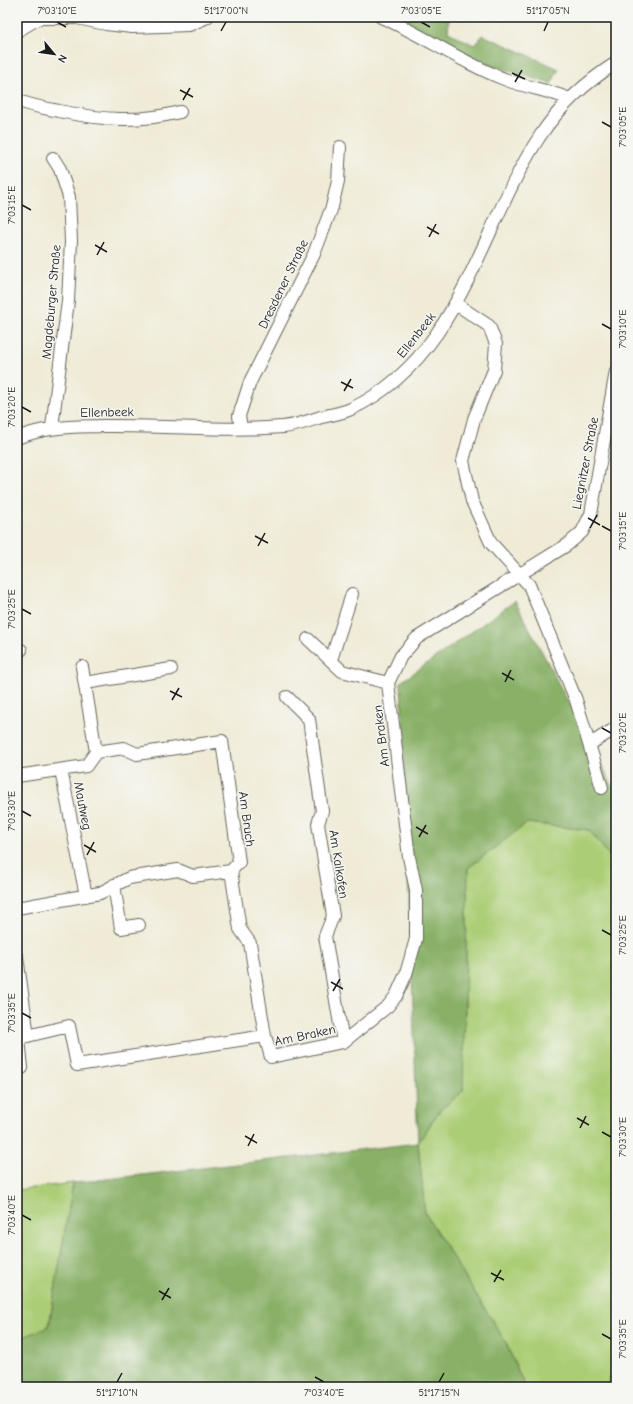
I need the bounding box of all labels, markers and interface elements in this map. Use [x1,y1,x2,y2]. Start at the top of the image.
text: 7°03'10"E [37,5,77,17]
text: 51°17'00"N [204,5,248,17]
text: 7°03'05"E [401,5,441,17]
text: 51°17'05"N [526,5,570,17]
north arrow [34,34,74,74]
text: N [55,52,70,65]
text: 7°03'05"E [617,107,629,147]
text: 7°03'15"E [6,186,18,224]
street label: Dresdener Straße [255,236,311,331]
street label: Magdeburger Straße [39,244,64,360]
street label: Ellenbeek [394,309,439,361]
text: 7°03'10"E [617,309,629,349]
text: 7°03'20"E [6,387,18,427]
street label: Ellenbeek [80,404,135,420]
street label: Liegnitzer Straße [569,415,601,511]
text: 7°03'15"E [617,512,629,550]
text: 7°03'25"E [6,589,18,629]
street label: Am Braken [370,704,392,768]
text: 7°03'20"E [617,713,629,753]
street label: Mautweg [71,781,95,831]
street label: Am Bruch [236,790,258,848]
text: 7°03'30"E [6,791,18,831]
street label: Am Kalkofen [326,829,352,899]
text: 7°03'25"E [617,915,629,955]
text: 7°03'35"E [6,993,18,1033]
street label: Am Braken [273,1021,337,1049]
text: 7°03'30"E [617,1117,629,1157]
text: 7°03'40"E [6,1195,18,1235]
text: 7°03'35"E [617,1319,629,1359]
text: 51°17'10"N [96,1387,138,1399]
text: 7°03'40"E [304,1387,344,1399]
text: 51°17'15"N [418,1387,460,1399]

